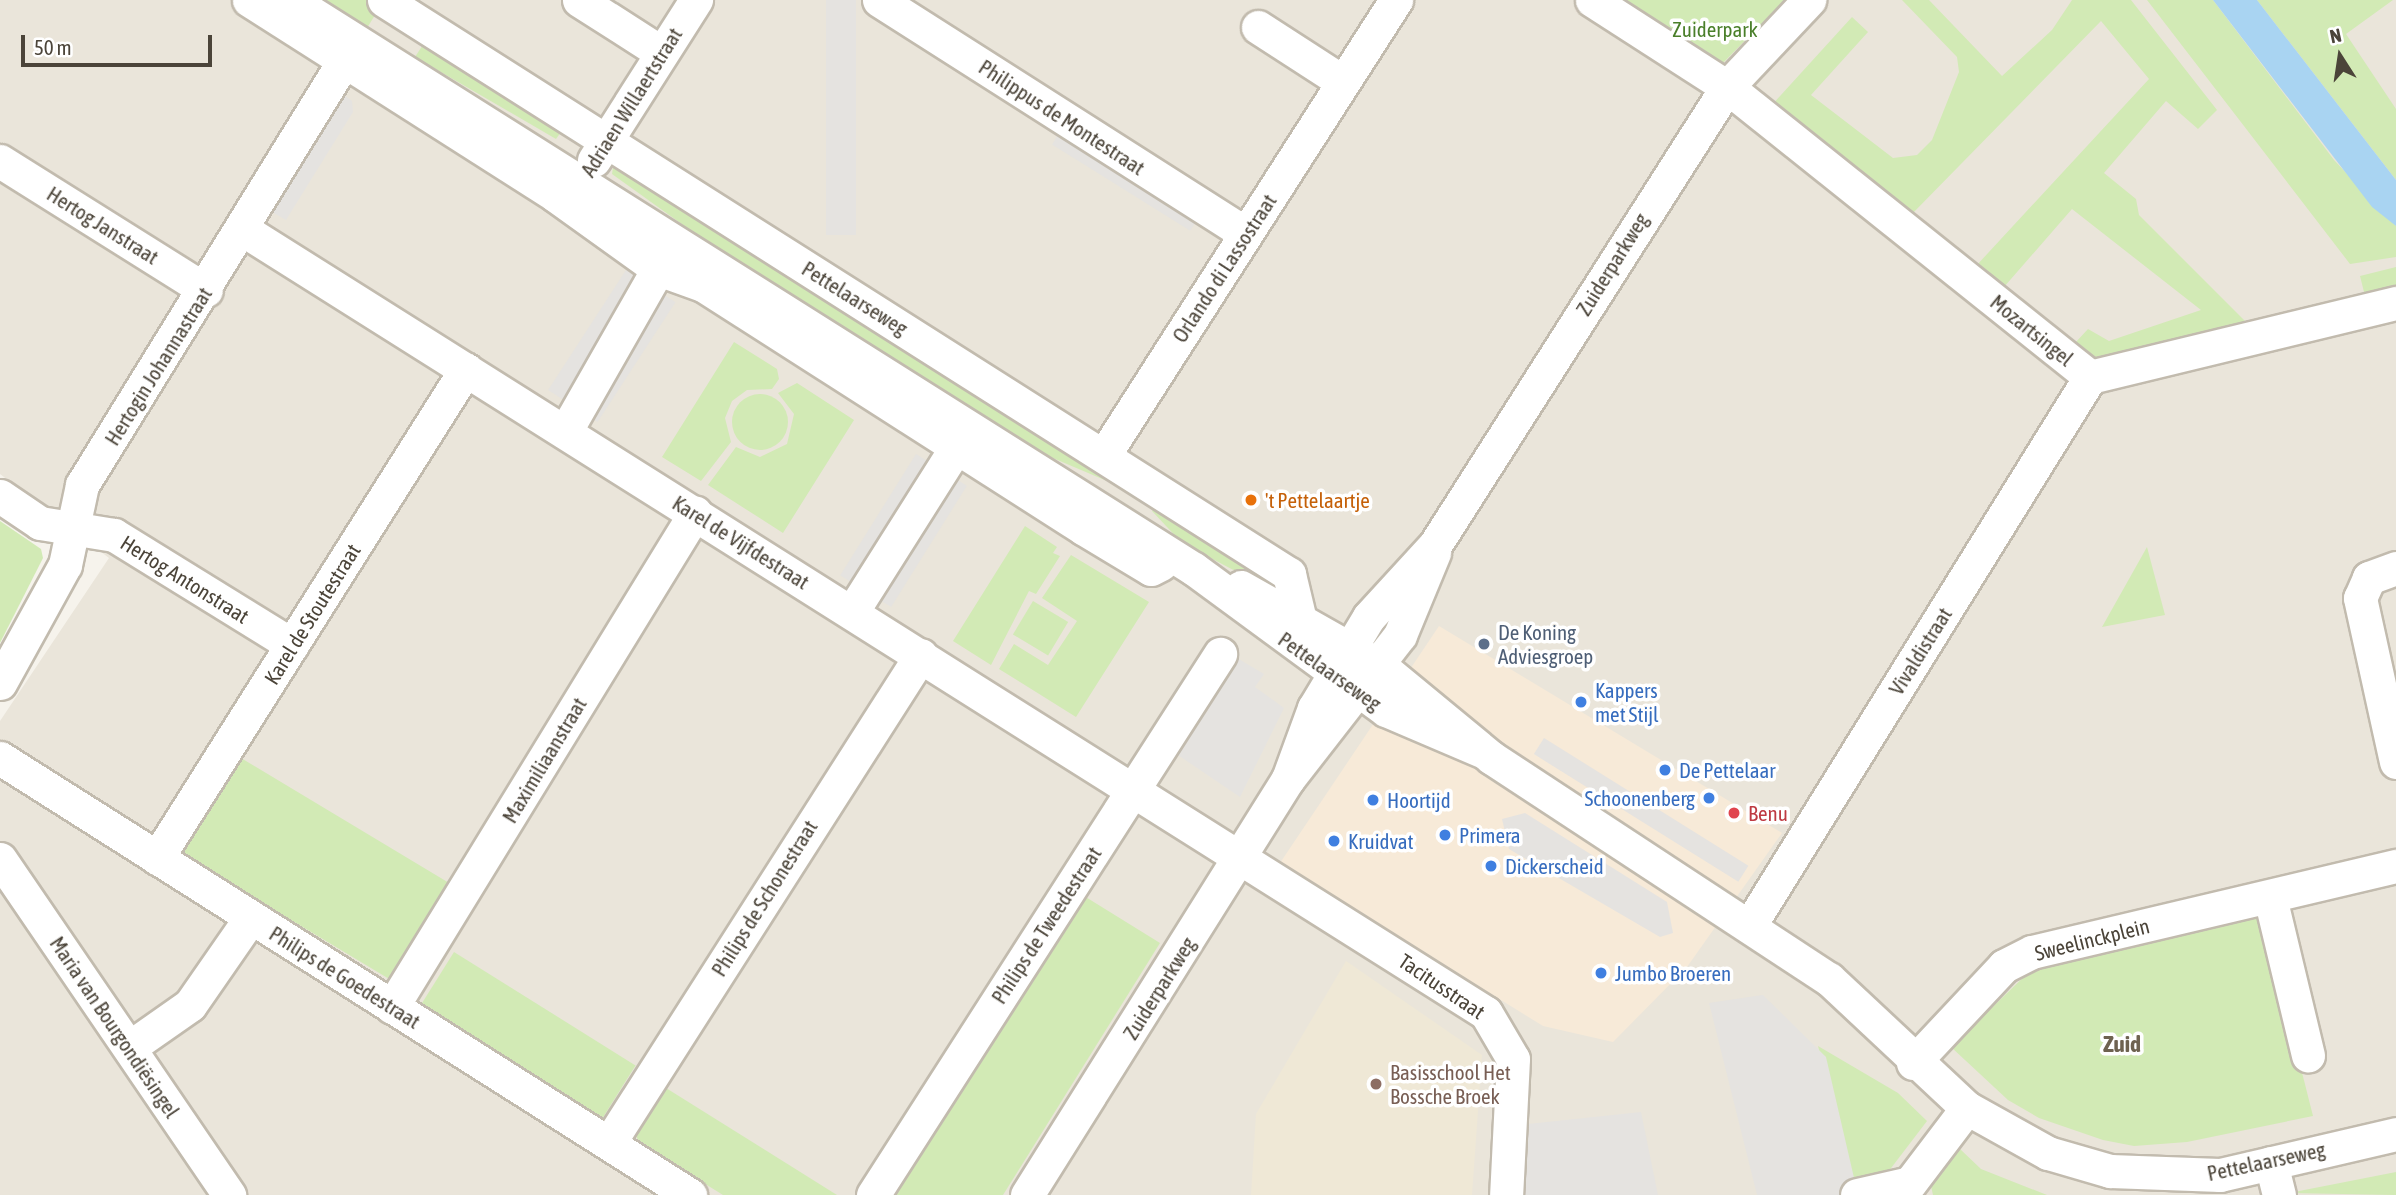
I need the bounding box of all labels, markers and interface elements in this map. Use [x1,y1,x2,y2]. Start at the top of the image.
park label: Zuiderpark [1672,16,1758,42]
scale bar [24,21,215,65]
north arrow [2305,21,2375,91]
street label: Adriaen Willaertstraat [575,23,687,181]
text: N [2328,24,2343,47]
text: 50 m [34,35,72,59]
street label: Philippus de Montestraat [974,54,1150,180]
street label: Hertog Janstraat [43,181,163,269]
street label: Orlando di Lassostraat [1167,189,1281,347]
street label: Zuiderparkweg [1571,208,1653,320]
street label: Pettelaarseweg [797,256,913,340]
street label: Hertogin Johannastraat [99,282,217,450]
street label: Mozartsingel [1986,289,2078,371]
place label: 't Pettelaartje [1265,487,1370,513]
street label: Karel de Vijfdestraat [668,490,814,594]
marker: 't Pettelaartje [1243,492,1259,508]
street label: Hertog Antonstraat [116,529,254,629]
street label: Karel de Stoutestraat [259,539,365,689]
street label: Vivaldistraat [1883,603,1957,699]
place label: De Koning Adviesgroep [1498,619,1593,669]
street label: Pettelaarseweg [1274,626,1386,716]
marker: De Koning Adviesgroep [1476,636,1492,652]
place label: Kappers met Stijl [1595,677,1659,727]
street label: Maximiliaanstraat [497,693,591,827]
marker: Kappers met Stijl [1573,694,1589,710]
place label: De Pettelaar [1679,757,1775,783]
marker: De Pettelaar [1657,762,1673,778]
place label: Schoonenberg [1584,785,1695,811]
place label: Hoortijd [1387,787,1451,813]
marker: Schoonenberg [1701,790,1717,806]
marker: Hoortijd [1365,792,1381,808]
place label: Benu [1748,800,1788,826]
marker: Benu [1726,805,1742,821]
street label: Philips de Schonestraat [706,815,822,981]
place label: Primera [1459,822,1521,848]
marker: Primera [1437,827,1453,843]
place label: Kruidvat [1348,828,1414,854]
marker: Kruidvat [1326,833,1342,849]
street label: Philips de Tweedestraat [986,842,1106,1008]
place label: Dickerscheid [1505,853,1604,879]
marker: Dickerscheid [1483,858,1499,874]
street label: Sweelinckplein [2032,913,2152,965]
street label: Philips de Goedestraat [265,920,425,1034]
street label: Maria van Bourgondiësingel [45,931,185,1123]
street label: Zuiderparkweg [1118,932,1200,1044]
street label: Tacitusstraat [1394,948,1490,1024]
place label: Jumbo Broeren [1615,960,1731,986]
marker: Jumbo Broeren [1593,965,1609,981]
district label: Zuid [2103,1030,2141,1058]
place label: Basisschool Het Bossche Broek [1390,1059,1511,1109]
marker: Basisschool Het Bossche Broek [1368,1076,1384,1092]
street label: Pettelaarseweg [2205,1136,2327,1186]

